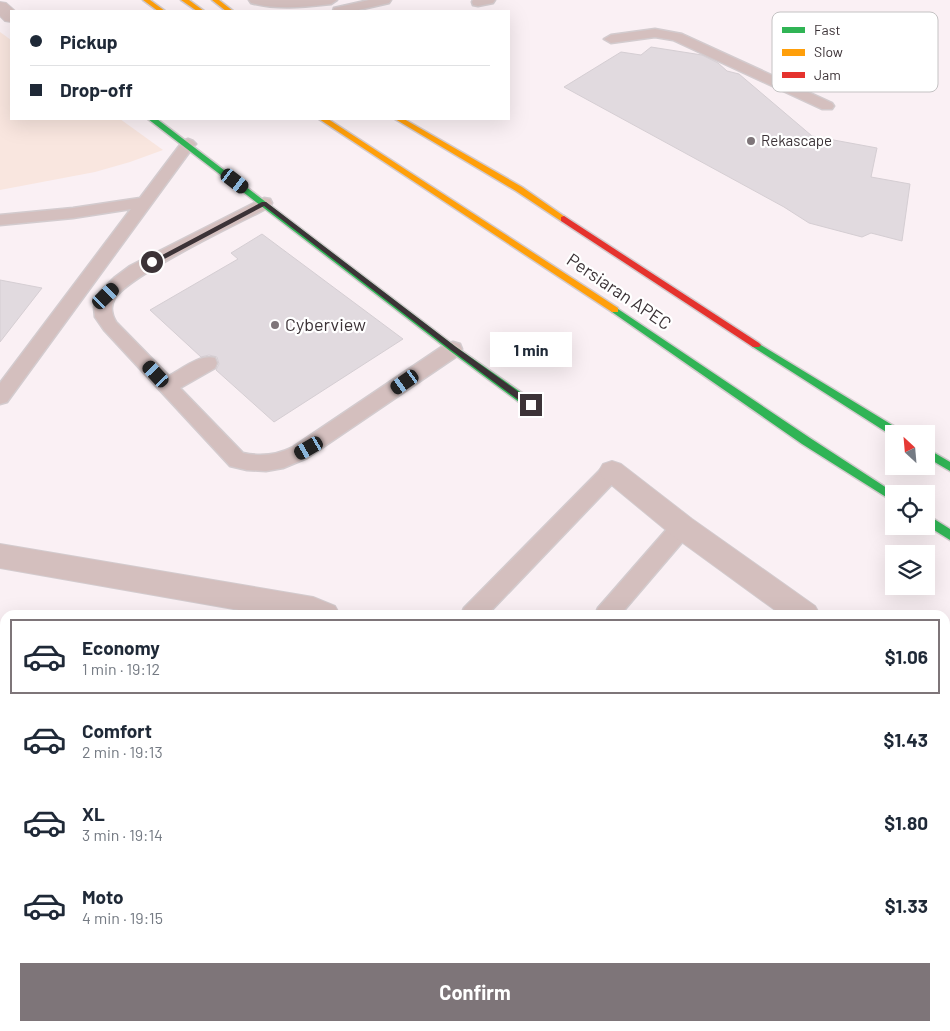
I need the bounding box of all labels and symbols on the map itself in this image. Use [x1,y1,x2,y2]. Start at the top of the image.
legend [772,12,938,92]
text: Fast [814,21,840,38]
text: Slow [814,43,843,60]
text: Jam [814,66,841,83]
place label: Rekascape [761,131,832,149]
marker: Rekascape [745,135,757,147]
car [218,166,251,196]
street label: Persiaran APEC [563,248,676,334]
route start [141,251,163,273]
car [89,280,122,312]
place label: Cyberview [285,313,366,335]
marker: Cyberview [269,319,281,331]
callout: 1 min [490,332,572,368]
car [140,358,171,390]
car [388,367,421,397]
route end [520,394,542,416]
north arrow [885,425,935,475]
car [292,434,325,462]

